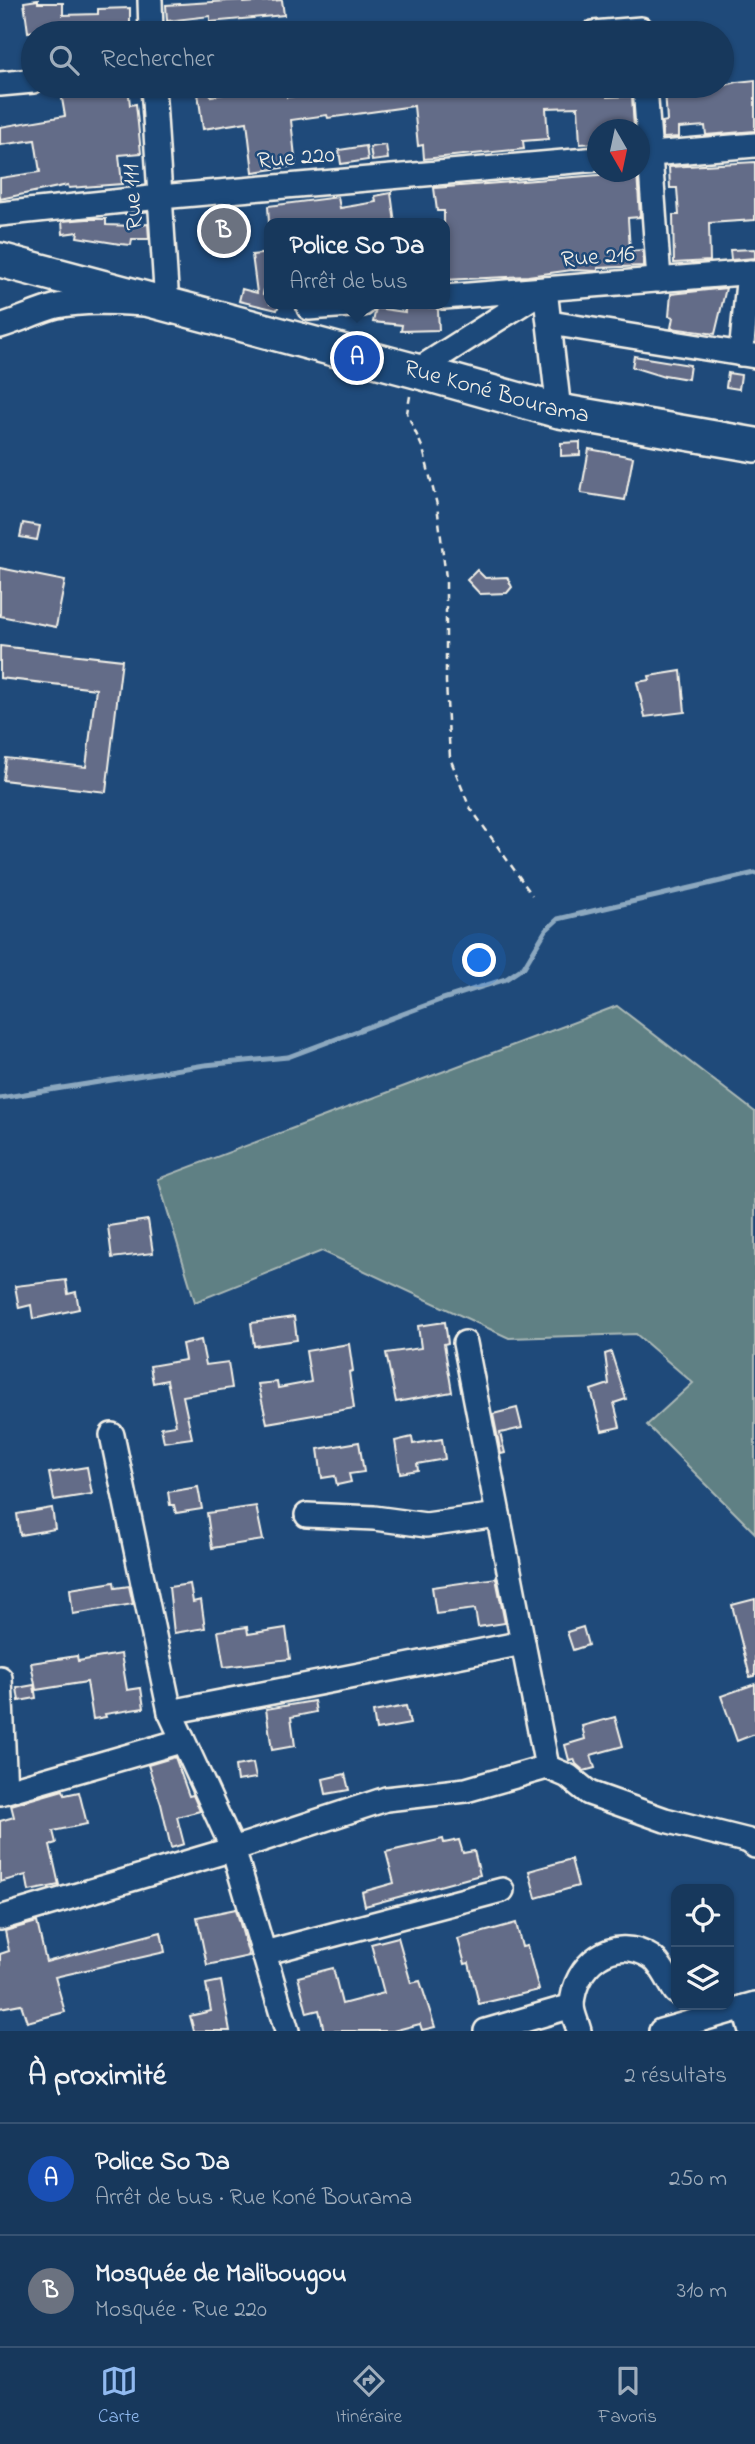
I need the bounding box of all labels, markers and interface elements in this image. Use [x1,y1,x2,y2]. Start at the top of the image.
search box [21,21,734,98]
icon: search [45,41,83,79]
text: Rechercher [101,41,214,79]
north arrow [587,119,650,182]
street label: Rue 220 [256,138,336,180]
street label: Rue 111 [114,162,154,231]
pin: B [201,205,247,257]
popup [264,218,450,309]
text: Police So Da [290,228,424,266]
street label: Rue 216 [560,237,637,279]
text: Arrêt de bus [290,266,408,299]
pin: A [334,332,380,384]
street label: Rue Koné Bourama [400,351,592,433]
your location [462,943,496,977]
map controls [671,1884,734,2010]
button: locate [671,1884,734,1947]
button: layers [671,1947,734,2010]
text: À proximité [28,2055,166,2099]
text: 2 résultats [624,2060,727,2093]
text: Police So Da [95,2144,230,2182]
text: A [44,2163,58,2196]
text: 250 m [669,2163,727,2196]
text: Arrêt de bus · Rue Koné Bourama [95,2182,412,2215]
text: Mosquée de Malibougou [95,2256,347,2294]
text: B [43,2275,59,2308]
text: 310 m [677,2275,727,2308]
text: Mosquée · Rue 220 [95,2294,267,2327]
tab: Carte [98,2362,140,2431]
tab: Itinéraire [336,2362,402,2431]
tab: Favoris [598,2362,657,2431]

